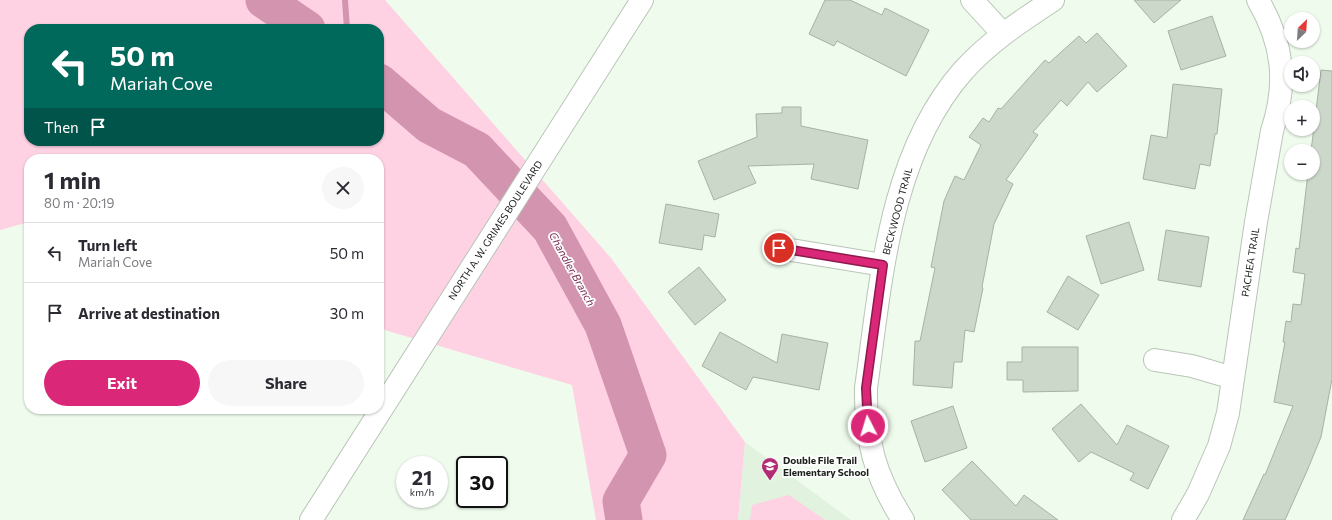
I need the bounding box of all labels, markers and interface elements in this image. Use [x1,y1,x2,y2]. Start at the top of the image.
north arrow [1284,12,1320,48]
map controls [1284,12,1320,180]
text: 50 m [110,38,175,72]
icon: left [44,40,96,92]
button: sound [1284,56,1320,92]
text: Mariah Cove [110,72,213,94]
button: + [1284,100,1320,136]
icon: arrive [87,116,109,138]
text: Then [44,118,79,136]
button: − [1284,144,1320,180]
street label: NORTH A. W. GRIMES BOULEVARD [445,158,545,302]
text: 1 min [44,165,101,194]
street label: BECKWOOD TRAIL [880,166,915,256]
button: close [322,167,364,209]
text: 80 m · 20:19 [44,195,114,211]
street label: PACHEA TRAIL [1239,226,1261,297]
water label: Chandler Branch [547,230,598,308]
pin [762,231,796,265]
text: Turn left [78,236,137,254]
icon: arrive [768,237,790,259]
icon: left [44,242,66,264]
text: 50 m [330,244,364,262]
text: Mariah Cove [78,254,152,270]
icon: arrive [44,302,66,324]
text: Arrive at destination [78,304,220,322]
text: 30 m [330,304,364,322]
button: Exit [44,360,200,406]
button: Share [208,360,364,406]
position arrow [847,405,889,447]
place label: Double File Trail Elementary School [783,454,869,478]
speed limit sign: 30 [456,456,508,508]
school or university icon: Double File Trail Elementary School [760,456,780,481]
text: 21 [412,465,432,489]
text: km/h [410,486,434,498]

